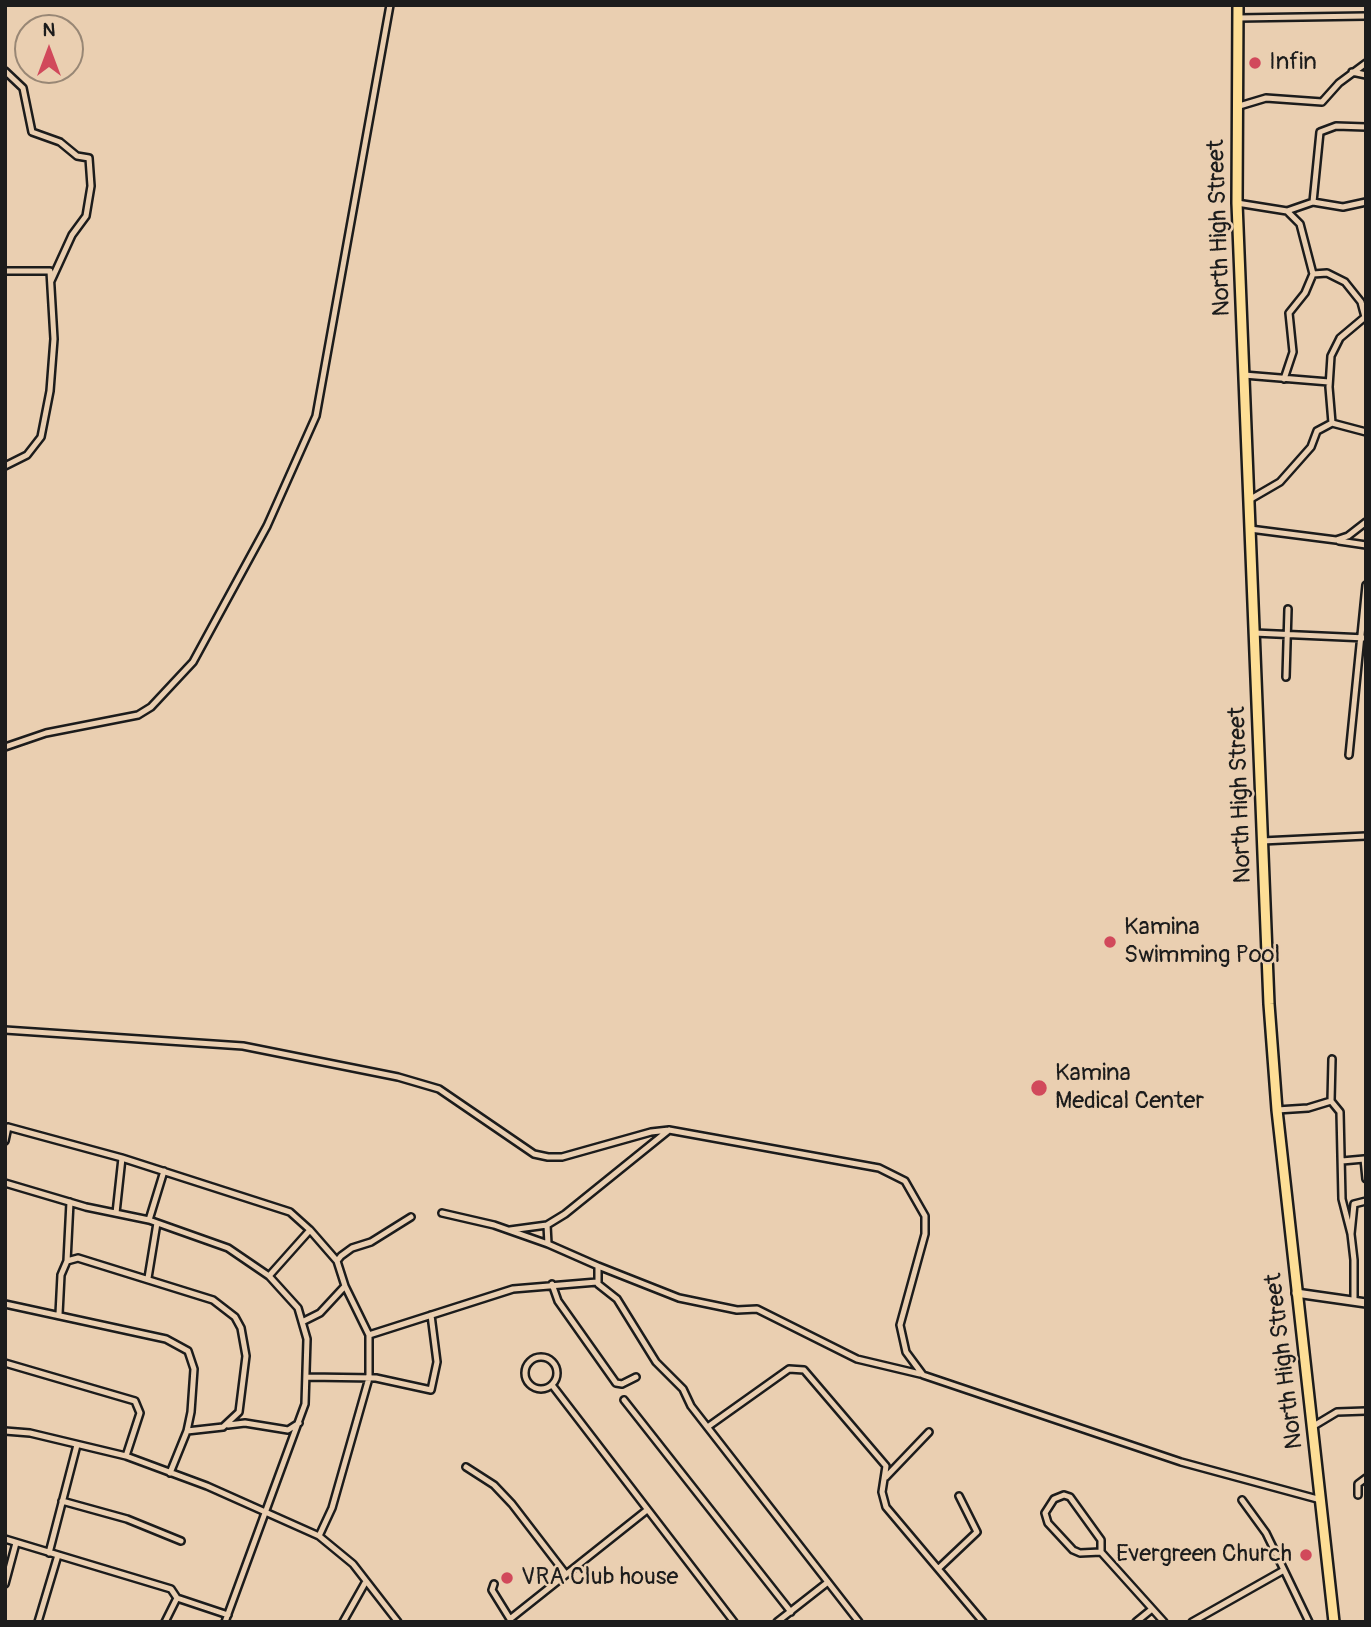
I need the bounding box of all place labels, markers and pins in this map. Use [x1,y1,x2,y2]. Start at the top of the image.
place label: Infin [1269,49,1317,77]
marker: Infin [1247,55,1263,71]
place label: Kamina Swimming Pool [1124,914,1280,970]
marker: Kamina Swimming Pool [1102,934,1118,950]
place label: Kamina Medical Center [1055,1060,1204,1116]
marker: Kamina Medical Center [1029,1078,1049,1098]
place label: Evergreen Church [1116,1541,1292,1569]
marker: Evergreen Church [1298,1547,1314,1563]
place label: VRA Club house [521,1564,678,1592]
marker: VRA Club house [499,1570,515,1586]

